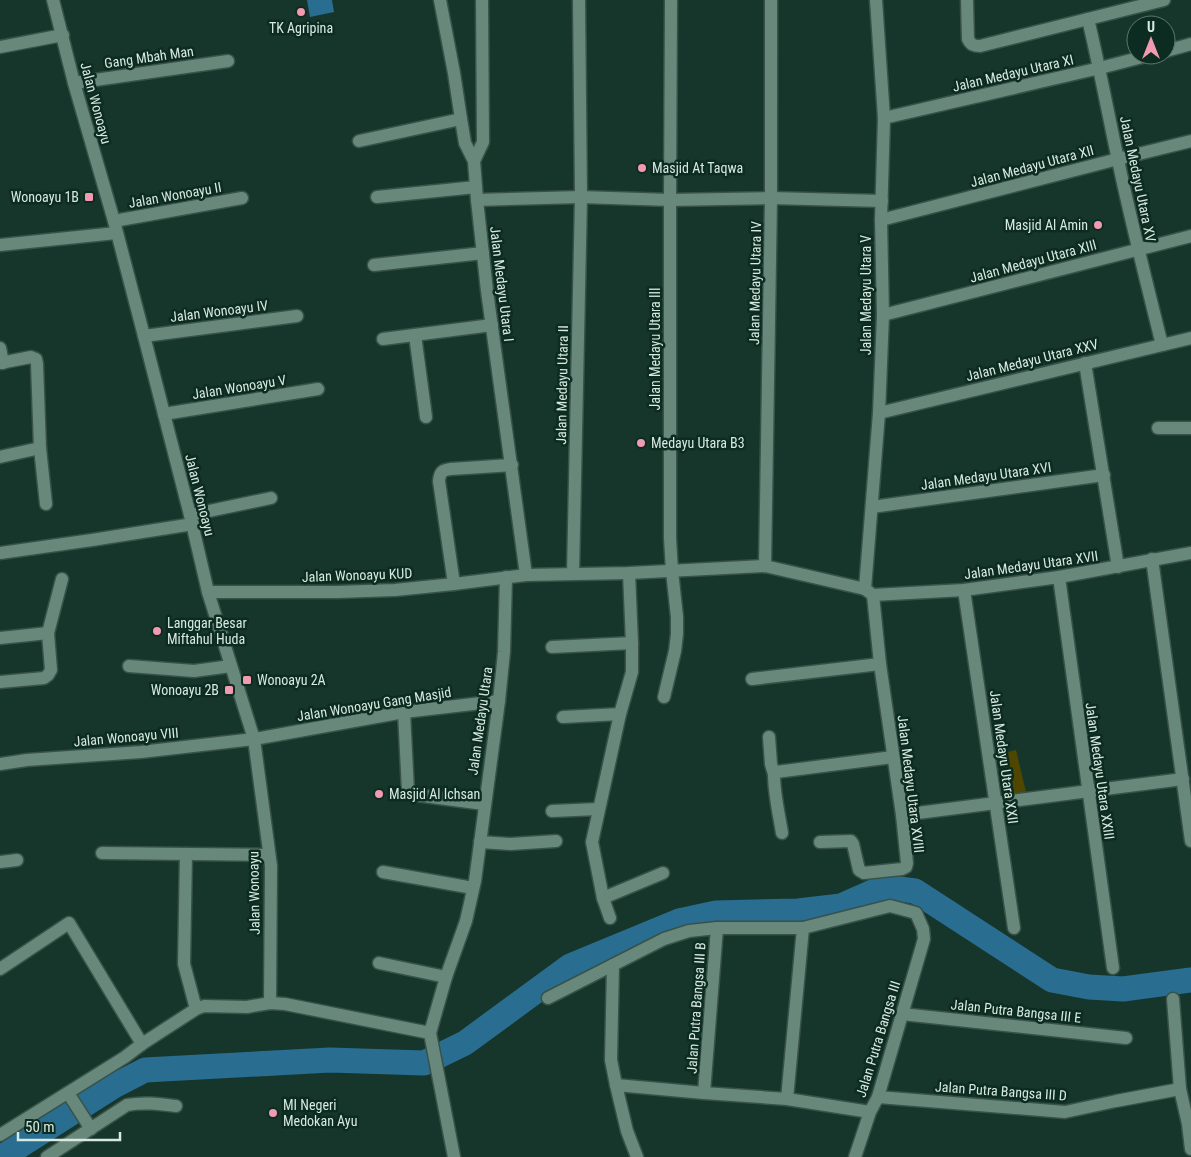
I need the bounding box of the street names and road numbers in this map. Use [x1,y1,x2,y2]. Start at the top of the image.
street label: Gang Mbah Man [103,43,195,71]
street label: Jalan Medayu Utara XI [951,51,1075,95]
street label: Jalan Wonoayu [77,60,115,146]
street label: Jalan Medayu Utara XV [1117,115,1159,243]
street label: Jalan Medayu Utara XII [968,142,1096,190]
street label: Jalan Wonoayu II [127,179,223,211]
street label: Jalan Medayu Utara IV [746,221,764,345]
street label: Jalan Medayu Utara I [487,225,517,343]
street label: Jalan Medayu Utara V [858,235,874,355]
street label: Jalan Medayu Utara XIII [968,236,1098,286]
street label: Jalan Medayu Utara III [647,287,663,411]
street label: Jalan Wonoayu IV [169,297,269,325]
street label: Jalan Medayu Utara II [553,325,571,445]
street label: Jalan Medayu Utara XXV [964,336,1100,384]
street label: Jalan Wonoayu V [191,372,287,402]
street label: Jalan Wonoayu [182,452,218,538]
street label: Jalan Medayu Utara XVI [920,459,1052,493]
street label: Jalan Medayu Utara XVII [963,548,1099,582]
street label: Jalan Wonoayu KUD [301,565,413,585]
street label: Jalan Medayu Utara [464,666,496,776]
street label: Jalan Wonoayu Gang Masjid [296,684,452,724]
street label: Jalan Medayu Utara XXII [987,689,1021,825]
street label: Jalan Medayu Utara XXIII [1082,701,1118,841]
street label: Jalan Medayu Utara XVIII [895,714,927,854]
street label: Jalan Wonoayu VIII [73,724,179,750]
street label: Jalan Wonoayu [245,851,263,935]
street label: Jalan Putra Bangsa III B [683,942,709,1074]
street label: Jalan Putra Bangsa III [853,979,903,1099]
street label: Jalan Putra Bangsa III E [950,996,1082,1026]
street label: Jalan Putra Bangsa III D [935,1078,1067,1104]

